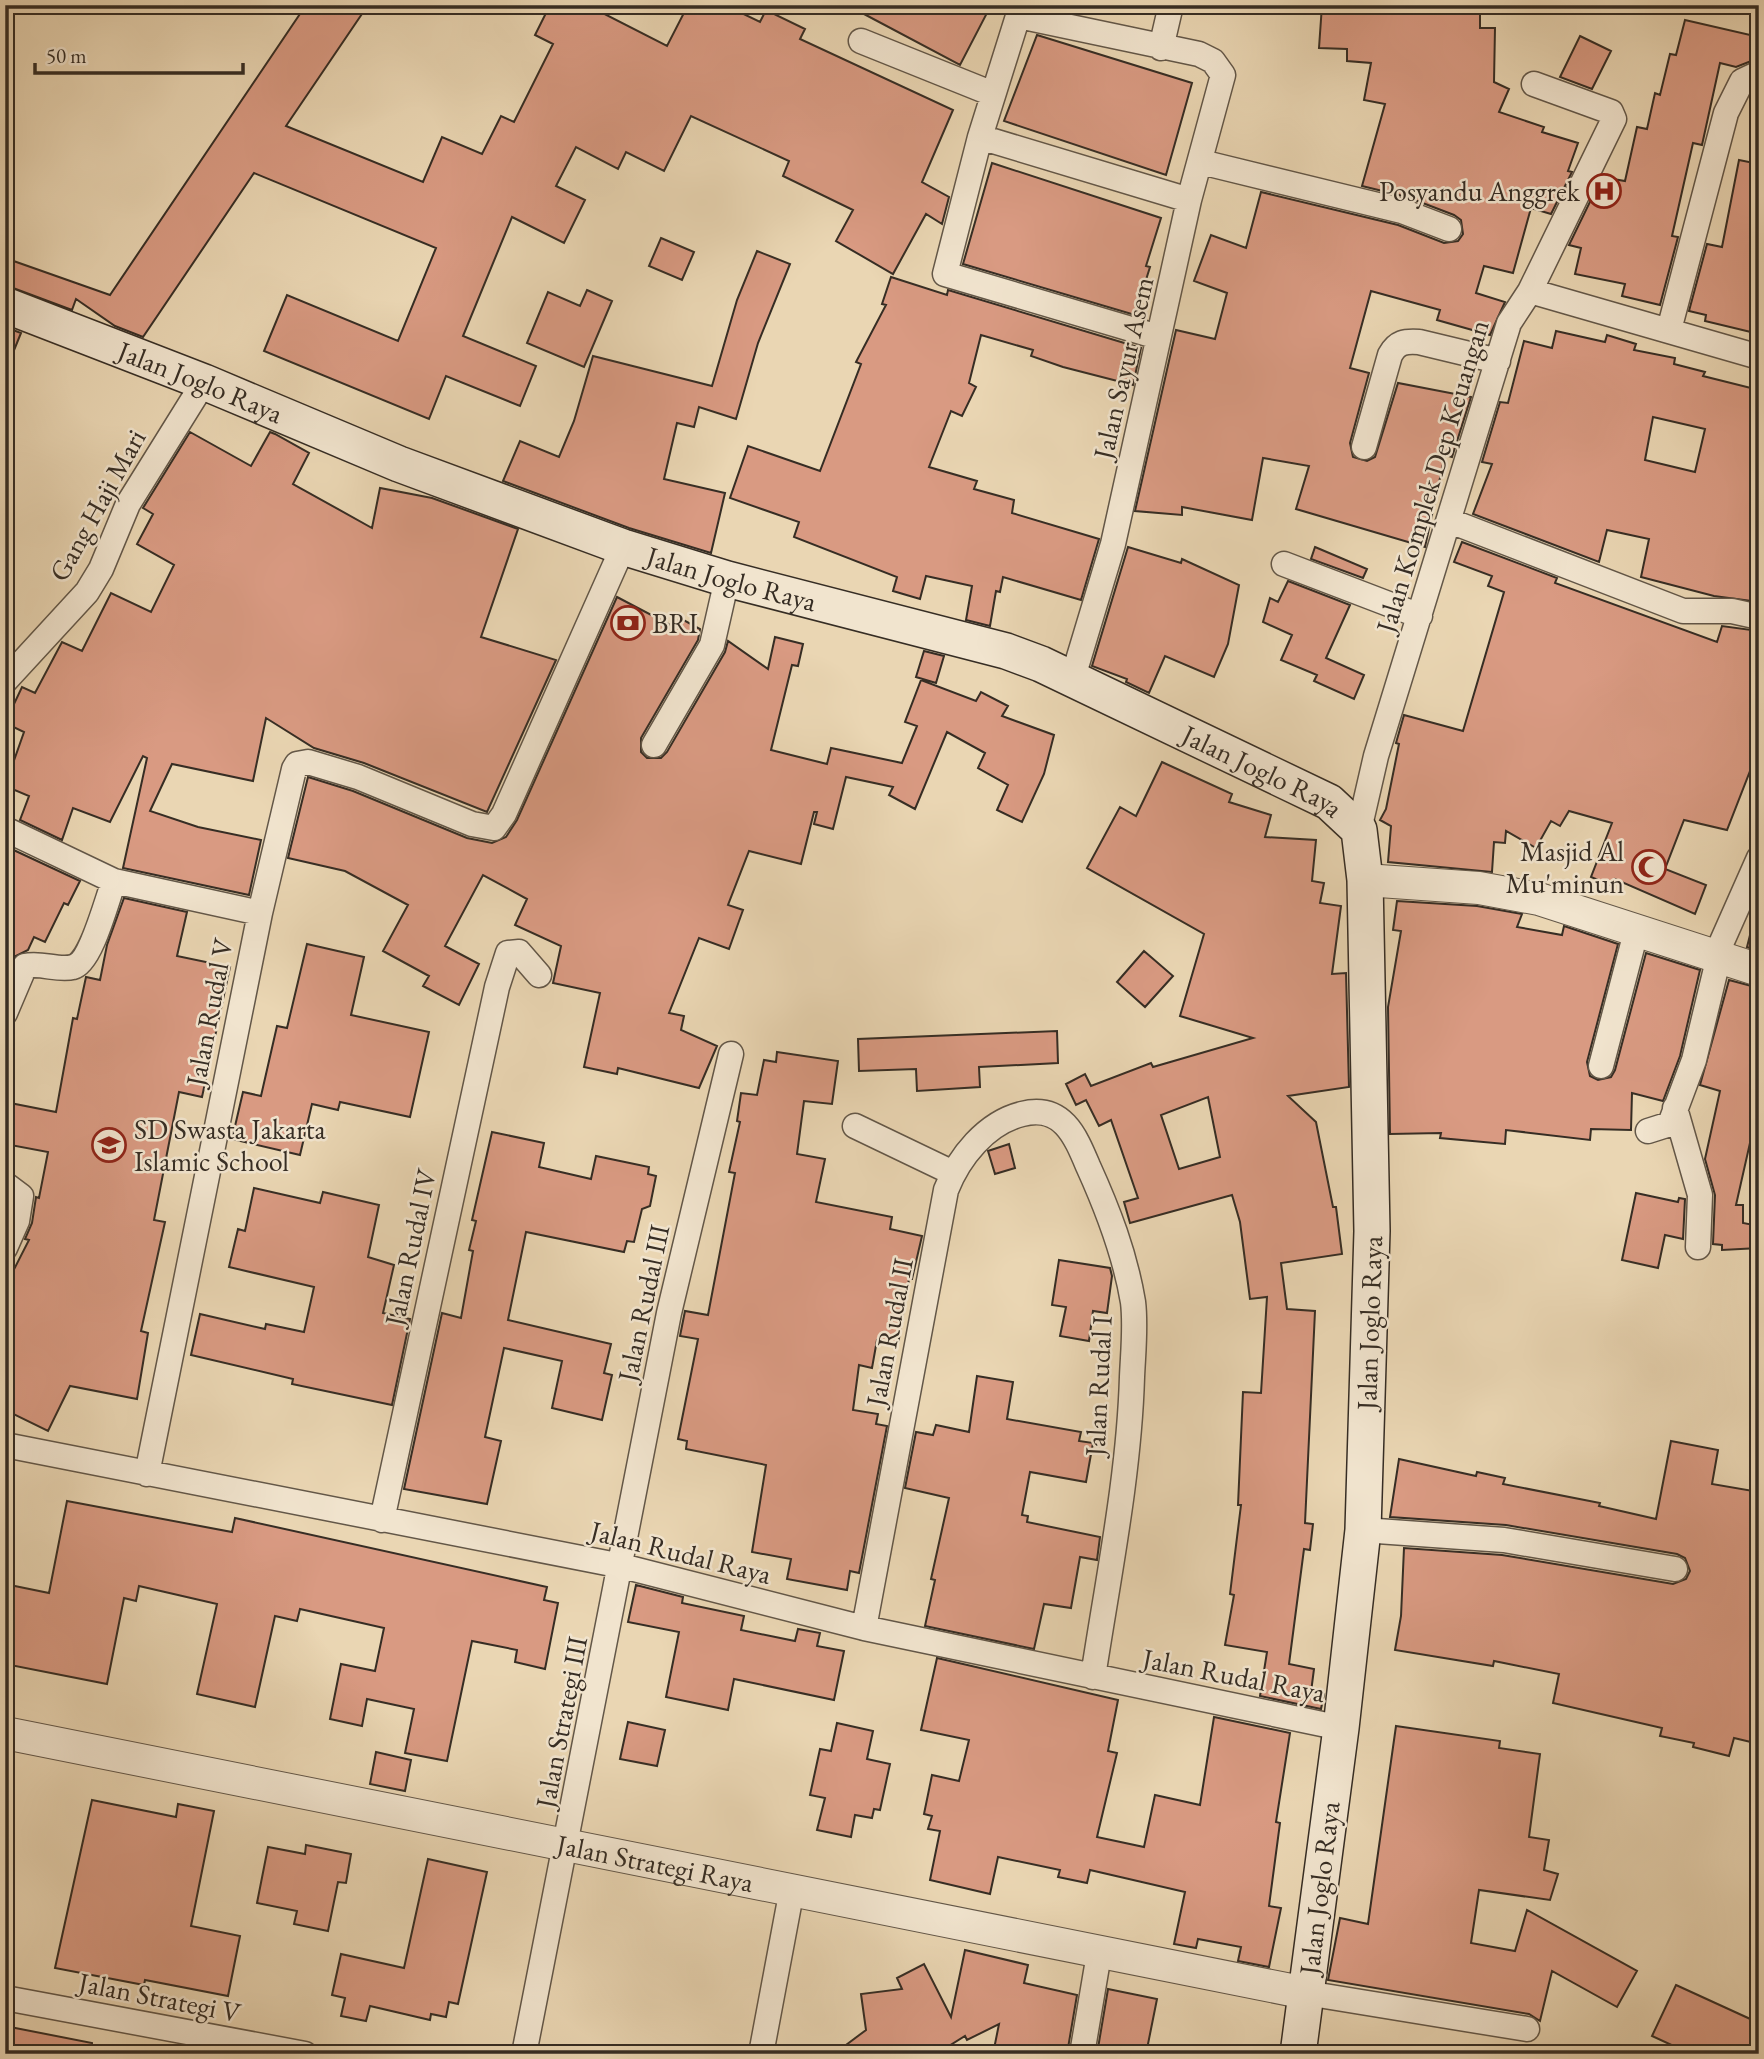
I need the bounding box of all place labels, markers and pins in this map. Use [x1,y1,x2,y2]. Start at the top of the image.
hospital icon: Posyandu Anggrek [1585,172,1623,210]
place label: Posyandu Anggrek [1379,173,1581,209]
bank icon: BRI [609,604,647,642]
place label: BRI [652,605,698,641]
place label: Masjid Al Mu'minun [1505,833,1624,901]
mosque icon: Masjid Al Mu'minun [1630,848,1668,886]
place label: SD Swasta Jakarta Islamic School [134,1111,326,1179]
school or university icon: SD Swasta Jakarta Islamic School [90,1126,128,1164]

